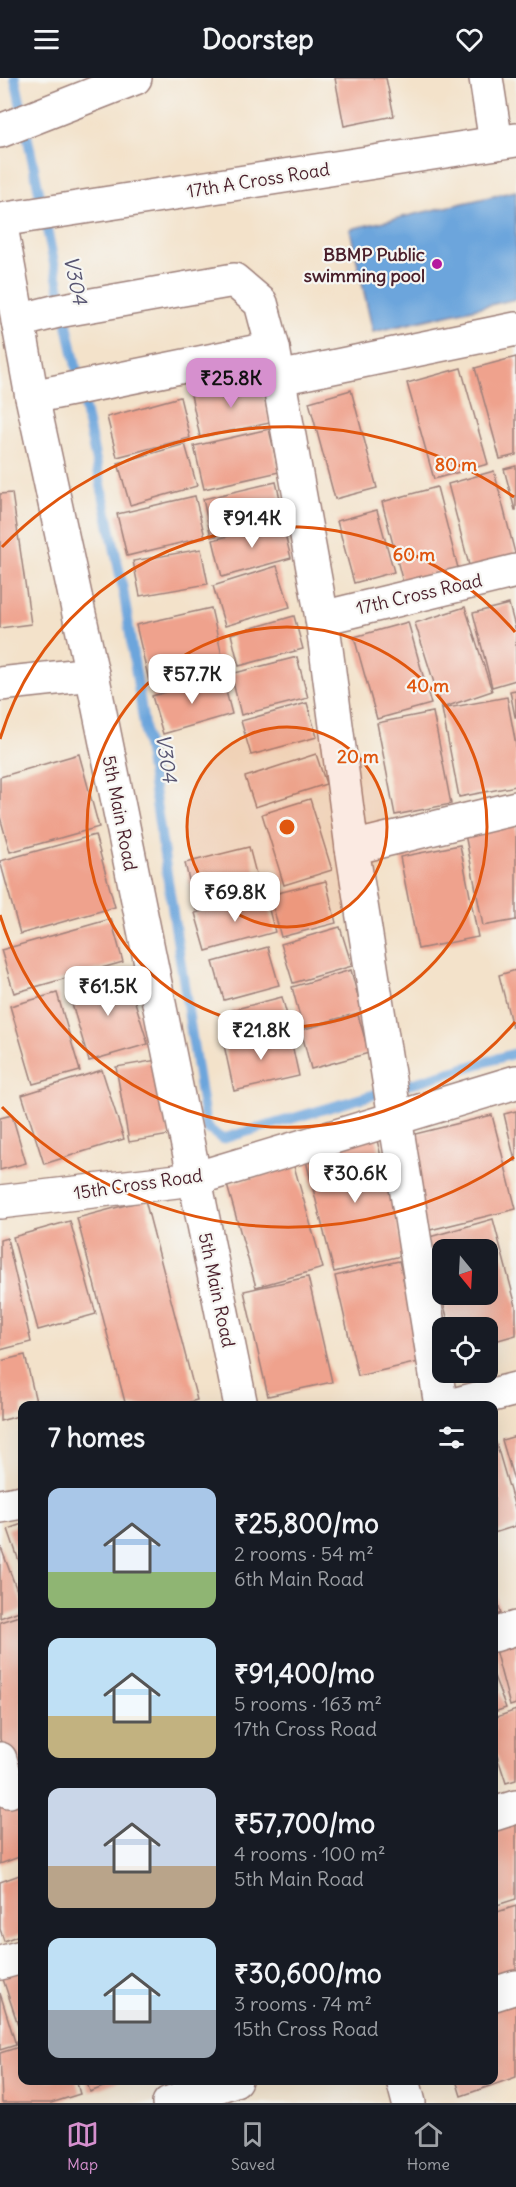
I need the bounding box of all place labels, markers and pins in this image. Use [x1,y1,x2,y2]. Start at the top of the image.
place label: BBMP Public swimming pool [304,243,425,287]
marker: BBMP Public swimming pool [430,257,444,271]
pin: ₹25.8K [182,358,280,409]
pin: ₹91.4K [203,498,301,549]
pin: ₹57.7K [143,654,241,705]
centre of rings [277,817,297,837]
pin: ₹69.8K [186,872,284,923]
pin: ₹61.5K [59,966,157,1017]
pin: ₹21.8K [212,1010,310,1061]
pin: ₹30.6K [306,1153,404,1204]

